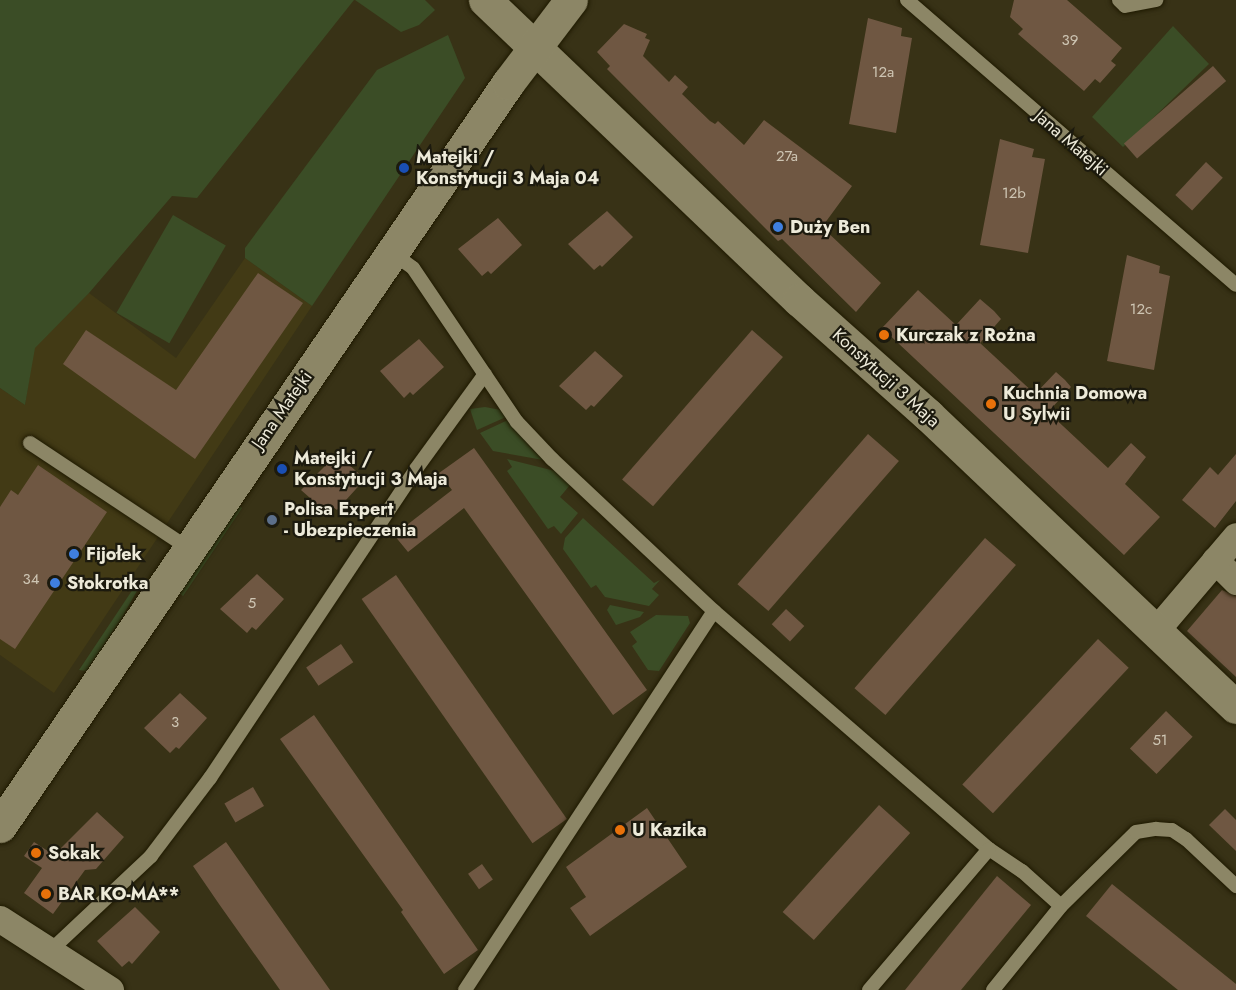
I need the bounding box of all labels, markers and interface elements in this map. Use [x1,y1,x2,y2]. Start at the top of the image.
house number: 39 [1062,32,1078,50]
house number: 12a [872,64,894,82]
street label: Jana Matejki [1030,105,1112,181]
place label: Matejki / Konstytucji 3 Maja 04 [416,147,599,190]
house number: 27a [776,148,798,166]
marker: Matejki / Konstytucji 3 Maja 04 [397,161,411,175]
house number: 12b [1002,185,1026,203]
place label: Duży Ben [790,216,870,238]
marker: Duży Ben [771,220,785,234]
house number: 12c [1130,301,1152,319]
street label: Konstytucji 3 Maja [828,324,944,432]
place label: Kurczak z Rożna [896,324,1036,346]
marker: Kurczak z Rożna [877,328,891,342]
street label: Jana Matejki [247,367,317,453]
place label: Kuchnia Domowa U Sylwii [1003,383,1147,426]
marker: Kuchnia Domowa U Sylwii [984,397,998,411]
place label: Matejki / Konstytucji 3 Maja [294,448,447,490]
marker: Matejki / Konstytucji 3 Maja [275,462,289,476]
place label: Polisa Expert - Ubezpieczenia [284,499,416,542]
marker: Polisa Expert - Ubezpieczenia [265,513,279,527]
place label: Fijołek [86,543,142,565]
marker: Fijołek [67,547,81,561]
house number: 34 [23,571,39,589]
place label: Stokrotka [67,572,149,594]
marker: Stokrotka [48,576,62,590]
house number: 5 [248,595,256,613]
house number: 3 [171,714,179,732]
house number: 51 [1152,732,1168,750]
place label: U Kazika [632,819,707,841]
marker: U Kazika [613,823,627,837]
place label: Sokak [48,842,100,864]
marker: Sokak [29,846,43,860]
place label: BAR KO-MA** [58,883,179,905]
marker: BAR KO-MA** [39,887,53,901]

